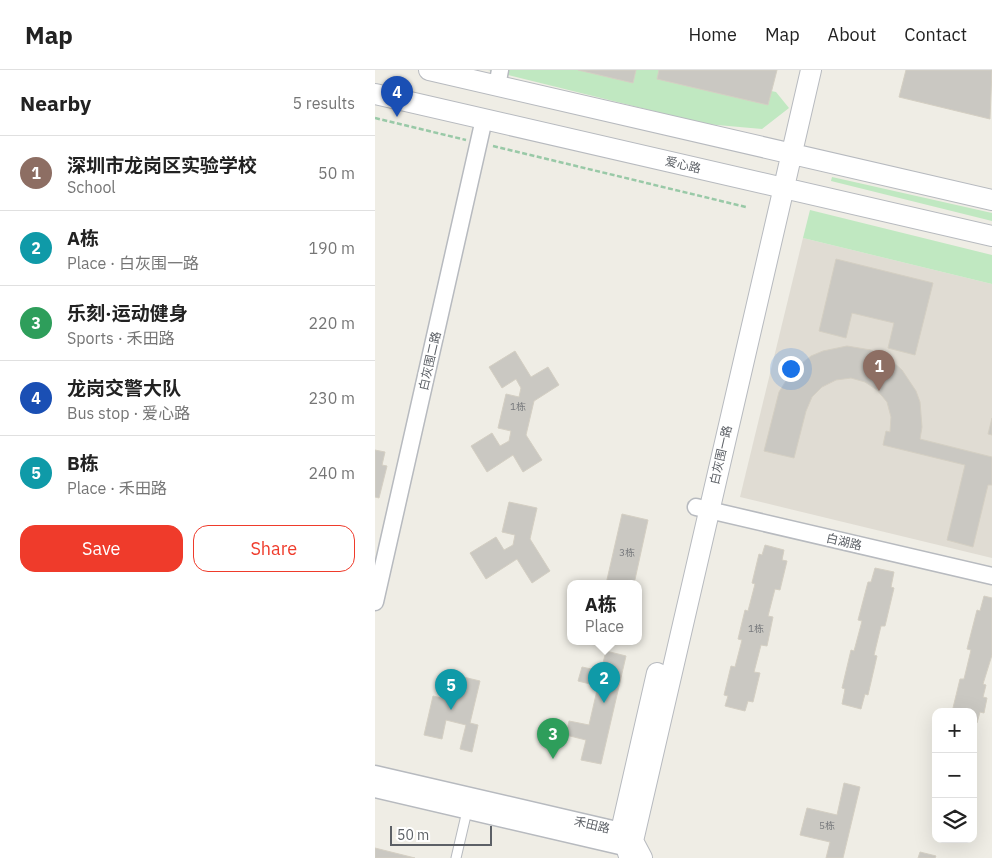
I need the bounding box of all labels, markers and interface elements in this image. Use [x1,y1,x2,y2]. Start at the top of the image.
text: Map [25,19,73,51]
text: Home [689,23,737,46]
text: Map [765,23,800,46]
text: About [828,23,876,46]
text: Contact [904,23,967,46]
pin: 4 [381,76,413,117]
text: Nearby [20,89,91,117]
text: 5 results [292,93,355,113]
text: 深圳市龙岗区实验学校 [67,153,257,177]
street label: 爱心路 [664,153,702,176]
text: 1 [31,163,41,183]
text: 50 m [318,163,355,183]
text: School [67,177,116,197]
text: A栋 [67,226,99,250]
text: 2 [31,238,41,258]
text: 190 m [308,238,355,258]
text: Place · 白灰围一路 [67,253,199,273]
text: 乐刻·运动健身 [67,301,188,325]
text: 3 [31,313,41,333]
text: 220 m [308,313,355,333]
text: Sports · 禾田路 [67,328,175,348]
street label: 白灰围二路 [415,330,444,392]
pin: 1 [863,350,895,391]
your location [778,356,804,382]
text: 龙岗交警大队 [67,376,181,400]
text: 4 [31,388,41,408]
text: 230 m [308,388,355,408]
house number: 1栋 [510,400,526,413]
text: Bus stop · 爱心路 [67,403,190,423]
street label: 白灰围一路 [706,424,735,486]
text: B栋 [67,451,99,475]
text: 5 [31,463,41,483]
text: 240 m [308,463,355,483]
text: Place · 禾田路 [67,478,167,498]
button: Save [20,525,183,572]
button: Share [193,525,355,572]
street label: 白湖路 [825,530,863,553]
house number: 3栋 [619,546,635,559]
popup [567,580,642,645]
text: A栋 [585,592,617,616]
text: Place [585,616,624,636]
house number: 1栋 [748,622,764,635]
pin: 2 [588,662,620,703]
pin: 5 [435,669,467,710]
map controls [932,708,977,843]
button: + [932,708,977,753]
pin: 3 [537,718,569,759]
button: − [932,753,977,798]
button: layers [932,798,977,843]
street label: 禾田路 [573,813,611,836]
house number: 5栋 [819,819,835,832]
scale bar [390,823,493,846]
text: 50 m [397,826,429,844]

